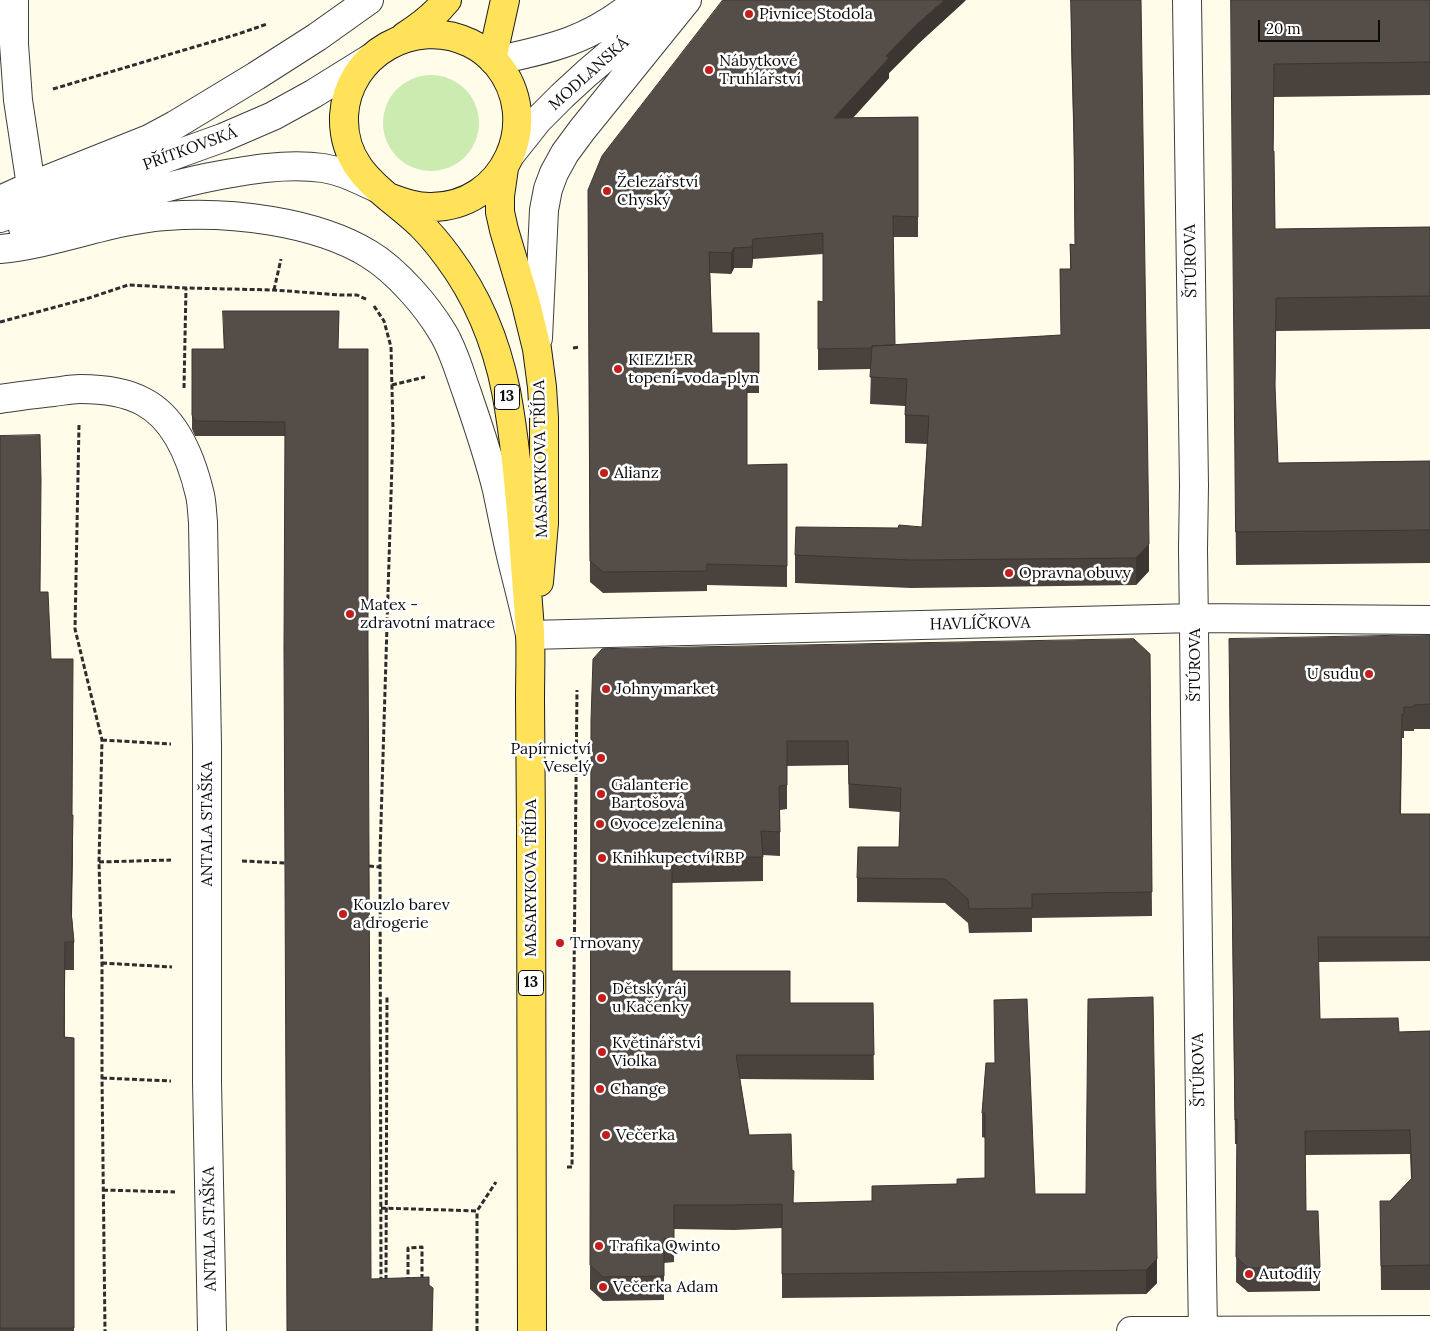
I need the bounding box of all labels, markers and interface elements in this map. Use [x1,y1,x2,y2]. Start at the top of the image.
place label: Pivnice Stodola [759,4,873,24]
marker: Pivnice Stodola [743,8,755,20]
scale bar [1260,10,1382,42]
text: 20 m [1266,19,1301,38]
street label: MODLANSKÁ [545,33,633,115]
place label: Nábytkové Truhlářství [719,51,801,89]
marker: Nábytkové Truhlářství [703,64,715,76]
street label: PŘÍTKOVSKÁ [140,123,240,175]
place label: Železářství Chyský [617,172,698,210]
marker: Železářství Chyský [601,185,613,197]
street label: ŠTÚROVA [1181,224,1201,298]
place label: KIEZLER topení-voda-plyn [628,350,759,388]
marker: KIEZLER topení-voda-plyn [612,363,624,375]
street label: MASARYKOVA TŘÍDA [530,380,552,538]
road number: 13 [494,384,520,410]
place label: Alianz [614,463,659,483]
marker: Alianz [598,467,610,479]
place label: Opravna obuvy [1019,563,1131,583]
marker: Opravna obuvy [1003,567,1015,579]
place label: Matex - zdravotní matrace [360,595,495,633]
marker: Matex - zdravotní matrace [344,608,356,620]
street label: HAVLÍČKOVA [929,614,1031,634]
street label: ŠTÚROVA [1185,628,1205,702]
place label: U sudu [1307,664,1359,684]
marker: U sudu [1363,668,1375,680]
place label: Johny market [616,679,716,699]
marker: Johny market [600,683,612,695]
place label: Papírnictví Veselý [511,739,591,777]
marker: Papírnictví Veselý [595,752,607,764]
street label: ANTALA STAŠKA [197,762,217,886]
place label: Galanterie Bartošová [611,775,689,813]
marker: Galanterie Bartošová [595,788,607,800]
street label: MASARYKOVA TŘÍDA [521,799,541,957]
place label: Ovoce zelenina [610,814,723,834]
marker: Ovoce zelenina [594,818,606,830]
place label: Knihkupectví RBP [612,848,744,868]
marker: Knihkupectví RBP [596,852,608,864]
place label: Kouzlo barev a drogerie [353,895,450,933]
marker: Kouzlo barev a drogerie [337,908,349,920]
place label: Trnovany [570,933,640,953]
marker: Trnovany [554,937,566,949]
road number: 13 [518,970,544,996]
place label: Dětský ráj u Kačenky [612,979,689,1017]
marker: Dětský ráj u Kačenky [596,992,608,1004]
place label: Květinářství Violka [612,1033,701,1071]
street label: ŠTÚROVA [1189,1033,1209,1107]
marker: Květinářství Violka [596,1046,608,1058]
place label: Change [610,1079,666,1099]
marker: Change [594,1083,606,1095]
place label: Večerka [616,1125,675,1145]
marker: Večerka [600,1129,612,1141]
street label: ANTALA STAŠKA [199,1166,221,1292]
place label: Trafika Qwinto [609,1236,720,1256]
marker: Trafika Qwinto [593,1240,605,1252]
place label: Autodíly [1259,1264,1321,1284]
marker: Autodíly [1243,1268,1255,1280]
place label: Večerka Adam [613,1277,719,1297]
marker: Večerka Adam [597,1281,609,1293]

